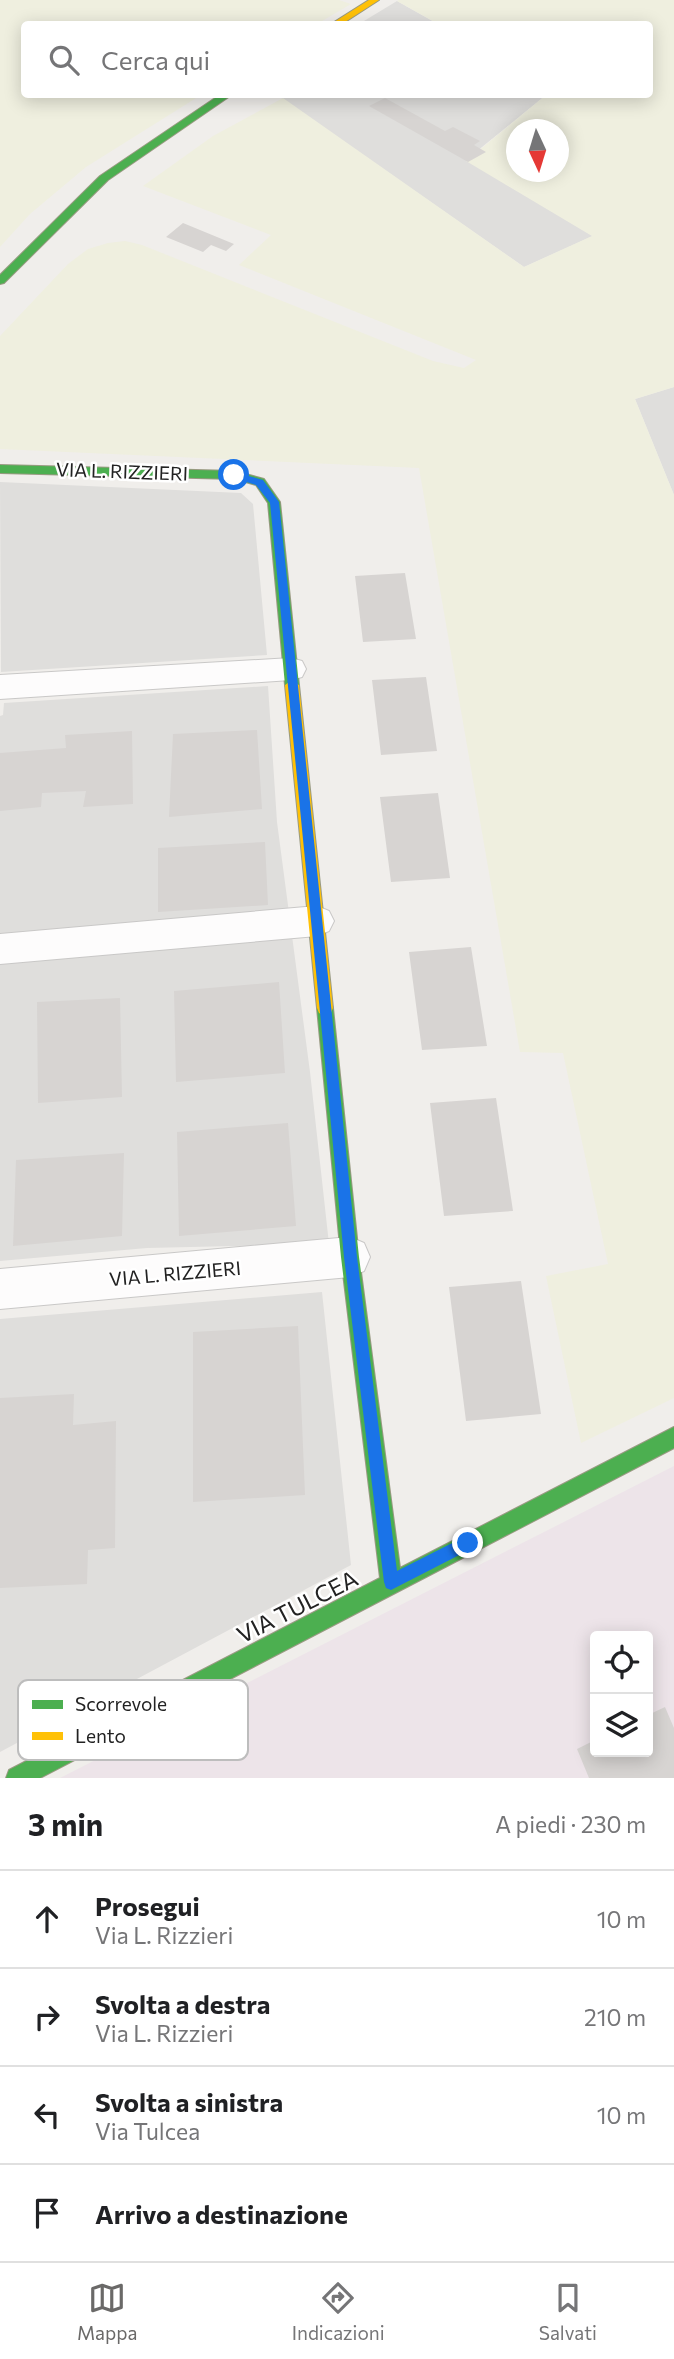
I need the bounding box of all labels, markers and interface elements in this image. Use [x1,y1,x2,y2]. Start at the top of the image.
search box [21,21,653,98]
icon: search [45,41,83,79]
text: Cerca qui [101,44,210,75]
north arrow [506,119,569,182]
street label: VIA L. RIZZIERI [55,457,189,485]
route start [218,459,249,490]
street label: VIA L. RIZZIERI [108,1256,242,1290]
route end [452,1527,483,1558]
street label: VIA TULCEA [232,1563,362,1648]
map controls [590,1631,653,1757]
button: locate [590,1631,653,1694]
legend [18,1680,248,1760]
text: Scorrevole [75,1692,167,1715]
button: layers [590,1694,653,1757]
text: Lento [75,1724,126,1747]
text: 3 min [28,1805,103,1842]
text: A piedi · 230 m [495,1810,646,1838]
text: Prosegui [95,1890,200,1921]
icon: ahead [28,1900,66,1938]
text: 10 m [597,1905,646,1933]
text: Via L. Rizzieri [95,1921,233,1949]
text: Svolta a destra [95,1988,270,2019]
icon: right [28,1998,66,2036]
text: 210 m [584,2003,646,2031]
text: Via L. Rizzieri [95,2019,233,2047]
text: Svolta a sinistra [95,2086,283,2117]
icon: left [28,2096,66,2134]
text: 10 m [597,2101,646,2129]
text: Via Tulcea [95,2117,200,2145]
icon: arrive [28,2194,66,2232]
text: Arrivo a destinazione [95,2198,348,2229]
tab: Mappa [77,2279,137,2344]
tab: Indicazioni [292,2279,385,2344]
tab: Salvati [539,2279,597,2344]

